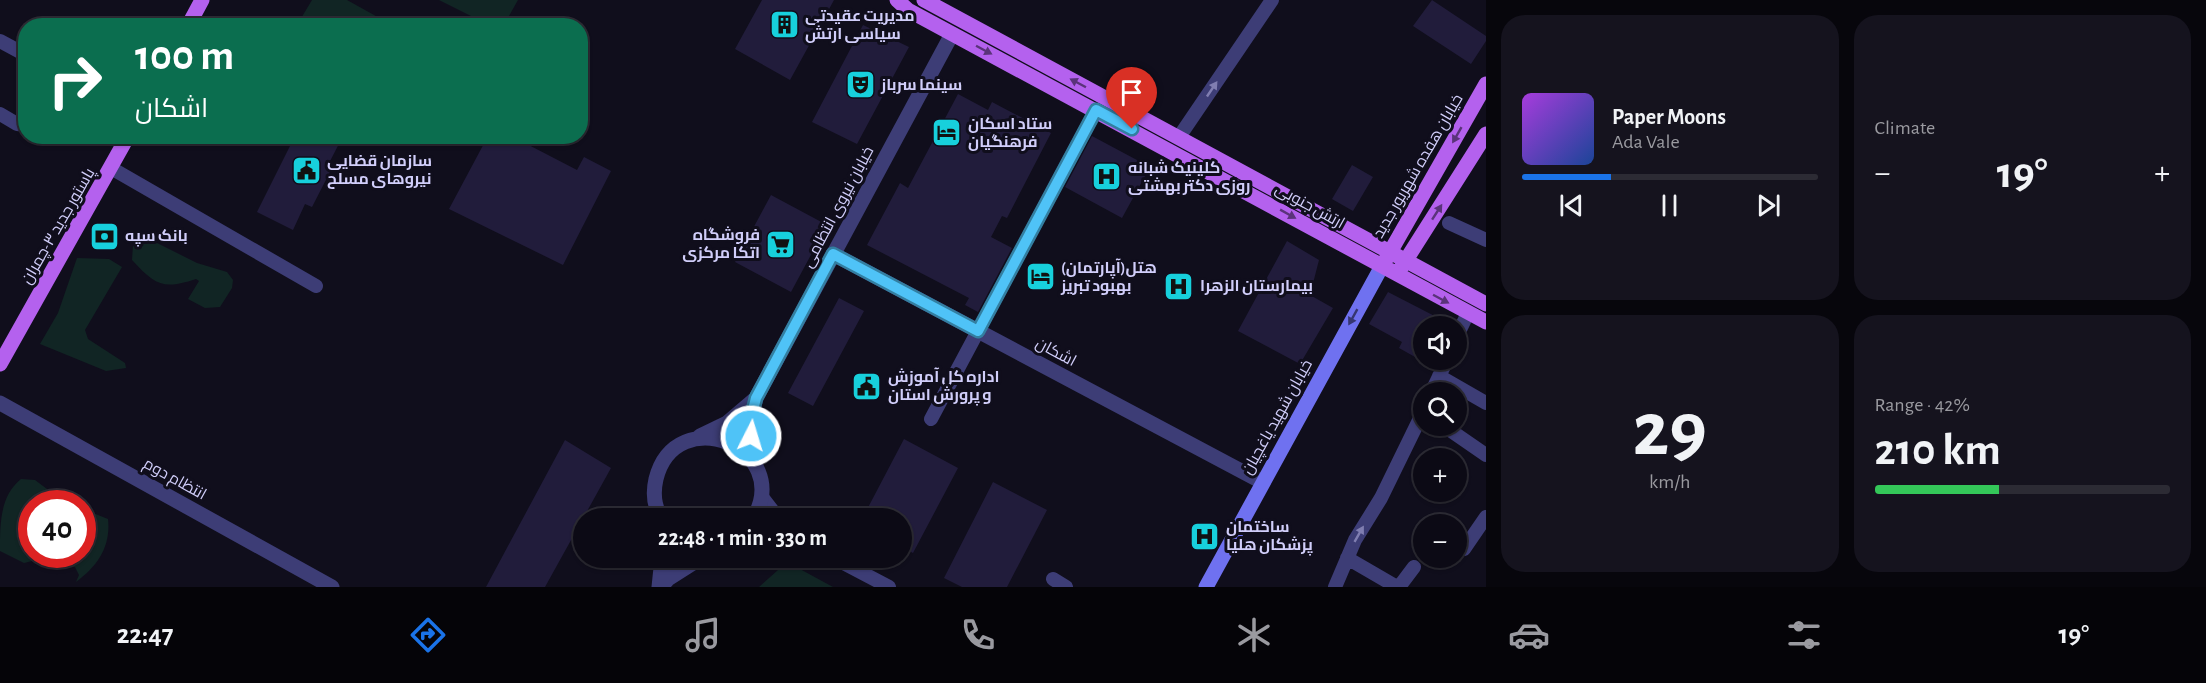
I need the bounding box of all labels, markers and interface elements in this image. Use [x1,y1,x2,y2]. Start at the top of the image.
place label: مدیریت عقیدتی سیاسی ارتش [805,8,915,43]
building icon: مدیریت عقیدتی سیاسی ارتش [768,9,800,41]
text: 100 m [135,35,234,77]
icon: right [36,42,114,120]
one-way arrow [975,45,992,55]
pin [1106,67,1157,129]
theatre icon: سینما سرباز [844,69,876,101]
icon: arrive [1115,76,1148,109]
place label: سینما سرباز [880,77,962,94]
one-way arrow [1069,78,1086,88]
one-way arrow [1206,80,1217,97]
street label: خیابان هفده شهریور جدید [1369,91,1467,242]
text: اشکان [135,95,208,122]
text: Paper Moons [1612,106,1726,128]
place label: ستاد اسکان فرهنگیان [968,116,1052,151]
hotel icon: ستاد اسکان فرهنگیان [931,117,963,149]
text: Climate [1875,118,1935,138]
one-way arrow [1452,127,1462,144]
text: Ada Vale [1612,132,1680,152]
street label: خیابان نیروی انتظامی [799,144,878,271]
text: 19° [1997,151,2048,196]
place label: سازمان قضایی نیروهای مسلح [327,153,432,189]
public building icon: سازمان قضایی نیروهای مسلح [290,154,322,186]
text: − [1875,157,1890,190]
text: + [2154,157,2170,190]
place label: کلینیک شبانه روزی دکتر بهشتی [1128,159,1251,195]
hospital icon: کلینیک شبانه روزی دکتر بهشتی [1091,161,1123,193]
street label: پاستور جدید ۳-چمران [18,165,101,288]
street label: ارتش جنوبی [1272,180,1348,233]
icon: previous [1555,189,1588,222]
icon: pause [1653,189,1686,222]
icon: next [1752,189,1785,222]
one-way arrow [1431,204,1442,220]
one-way arrow [1280,209,1297,219]
bank icon: بانک سپه [88,220,120,252]
place label: فروشگاه اتکا مرکزی [682,226,760,262]
place label: بانک سپه [125,228,188,247]
supermarket icon: فروشگاه اتکا مرکزی [765,228,797,260]
place label: هتل(آپارتمان) بهبود تبریز [1060,258,1157,295]
hotel icon: هتل(آپارتمان) بهبود تبریز [1024,261,1056,293]
hospital icon: بیمارستان الزهرا [1163,270,1195,302]
place label: بیمارستان الزهرا [1200,278,1313,295]
one-way arrow [1433,294,1450,303]
one-way arrow [1348,309,1358,326]
map controls [1413,316,1467,568]
button: sound [1413,316,1467,370]
street label: اشکان [1032,334,1079,371]
street label: خیابان شهید یاغچیان [1238,356,1318,479]
place label: اداره کل آموزش و پرورش استان [888,367,1000,406]
public building icon: اداره کل آموزش و پرورش استان [851,370,883,402]
button: search [1413,382,1467,436]
text: 29 [1633,392,1707,470]
text: Range · 42% [1875,395,1970,415]
position arrow [719,404,783,468]
text: 210 km [1875,428,2001,473]
button: + [1413,448,1467,502]
street label: انتظام دوم [139,455,209,505]
text: km/h [1649,472,1690,492]
speed limit sign: 40 [18,490,96,568]
button: − [1413,514,1467,568]
place label: ساختمان پزشکان هلیا [1226,519,1313,556]
hospital icon: ساختمان پزشکان هلیا [1189,520,1221,552]
one-way arrow [1354,525,1364,542]
text: 22:48 · 1 min · 330 m [658,527,827,549]
icon: directions [407,614,449,656]
icon: music [682,614,724,656]
icon: phone [957,614,999,656]
icon: climate [1233,614,1275,656]
icon: car [1508,614,1550,656]
icon: filters [1783,614,1825,656]
text: 22:47 [117,621,174,648]
text: 19° [2059,621,2089,648]

